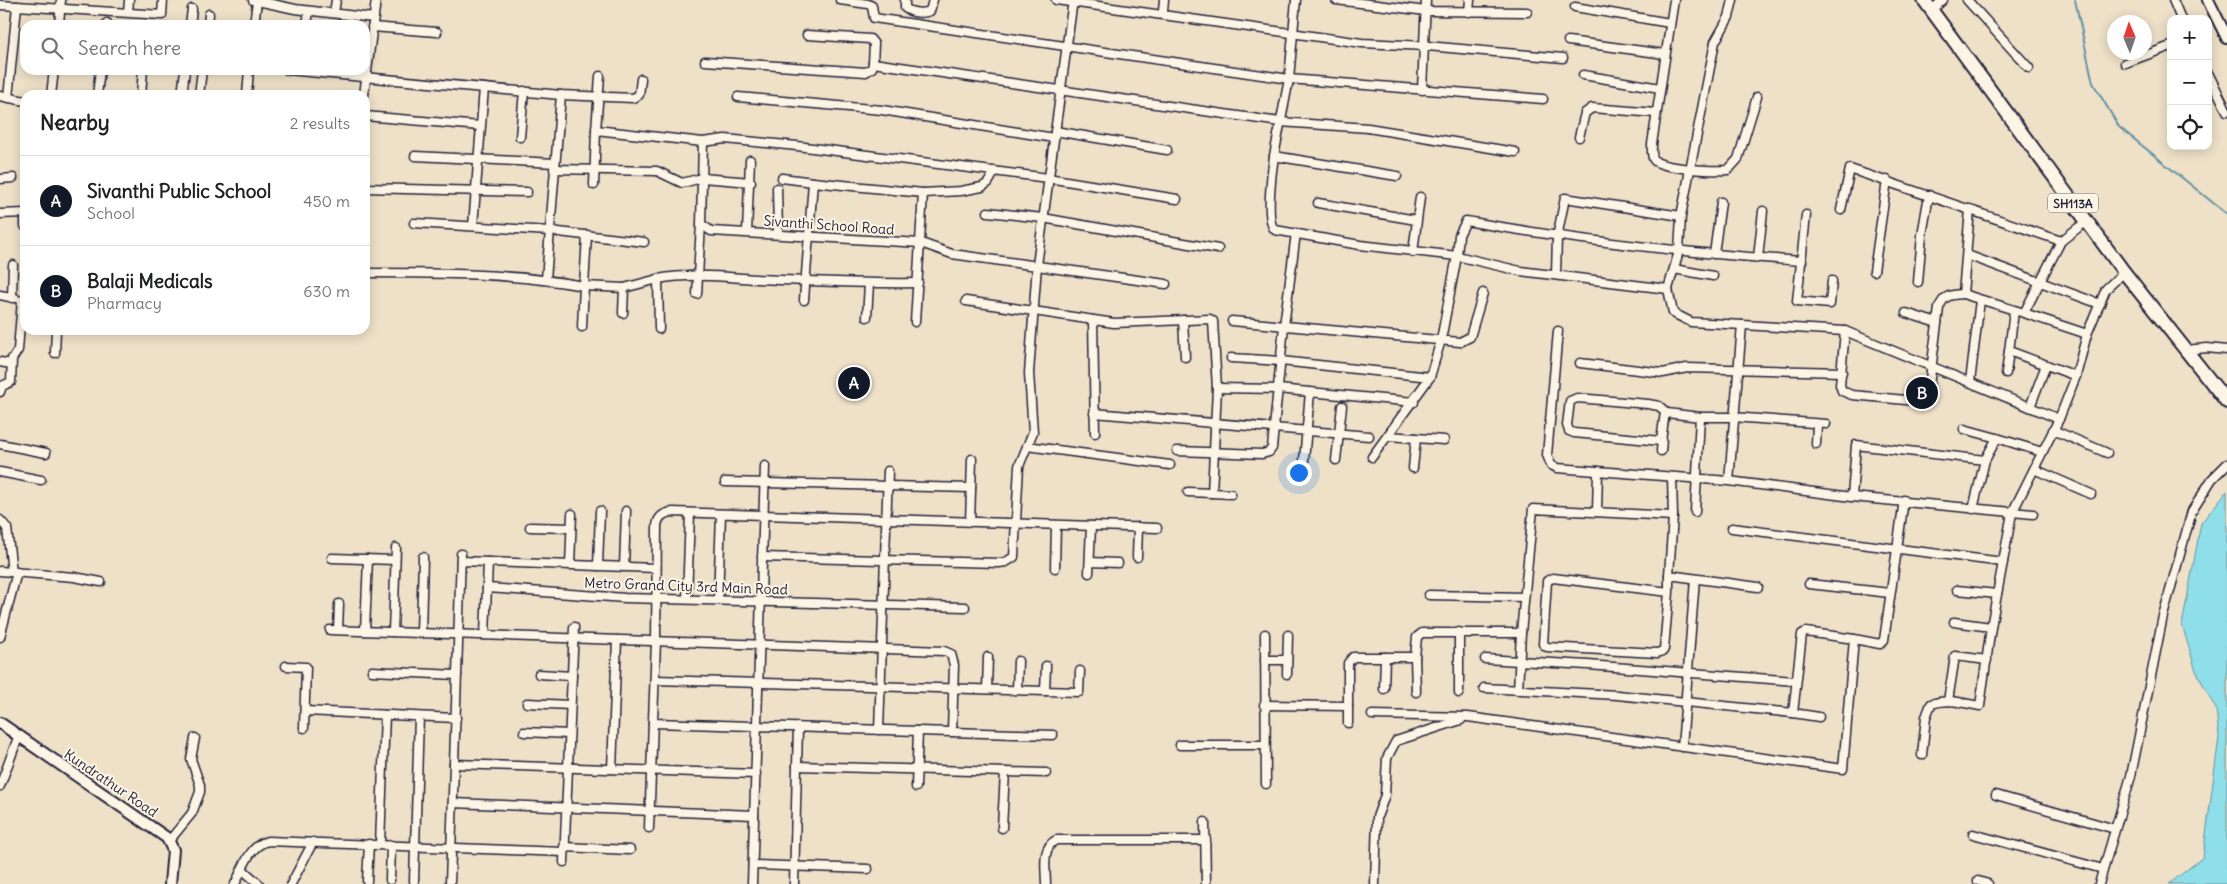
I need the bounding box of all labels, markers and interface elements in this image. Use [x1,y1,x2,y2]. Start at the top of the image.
north arrow [2107,15,2152,60]
map controls [2167,15,2212,150]
button: + [2167,15,2212,60]
search box [20,20,370,75]
icon: search [38,34,66,62]
text: Search here [78,36,181,60]
button: − [2167,60,2212,105]
button: locate [2167,105,2212,150]
text: Nearby [40,109,110,136]
text: 2 results [290,113,350,133]
text: Sivanthi Public School [87,179,271,203]
text: A [51,191,61,211]
text: 450 m [303,191,350,211]
road number: SH113A [2048,194,2098,212]
text: School [87,203,135,223]
street label: Sivanthi School Road [763,211,895,239]
text: Balaji Medicals [87,269,213,293]
text: B [51,281,61,301]
text: 630 m [303,281,350,301]
text: Pharmacy [87,293,162,313]
pin: A [838,364,870,402]
pin: B [1906,374,1938,412]
your location [1286,460,1312,486]
street label: Metro Grand City 3rd Main Road [584,573,788,599]
street label: Kundrathur Road [61,745,161,821]

